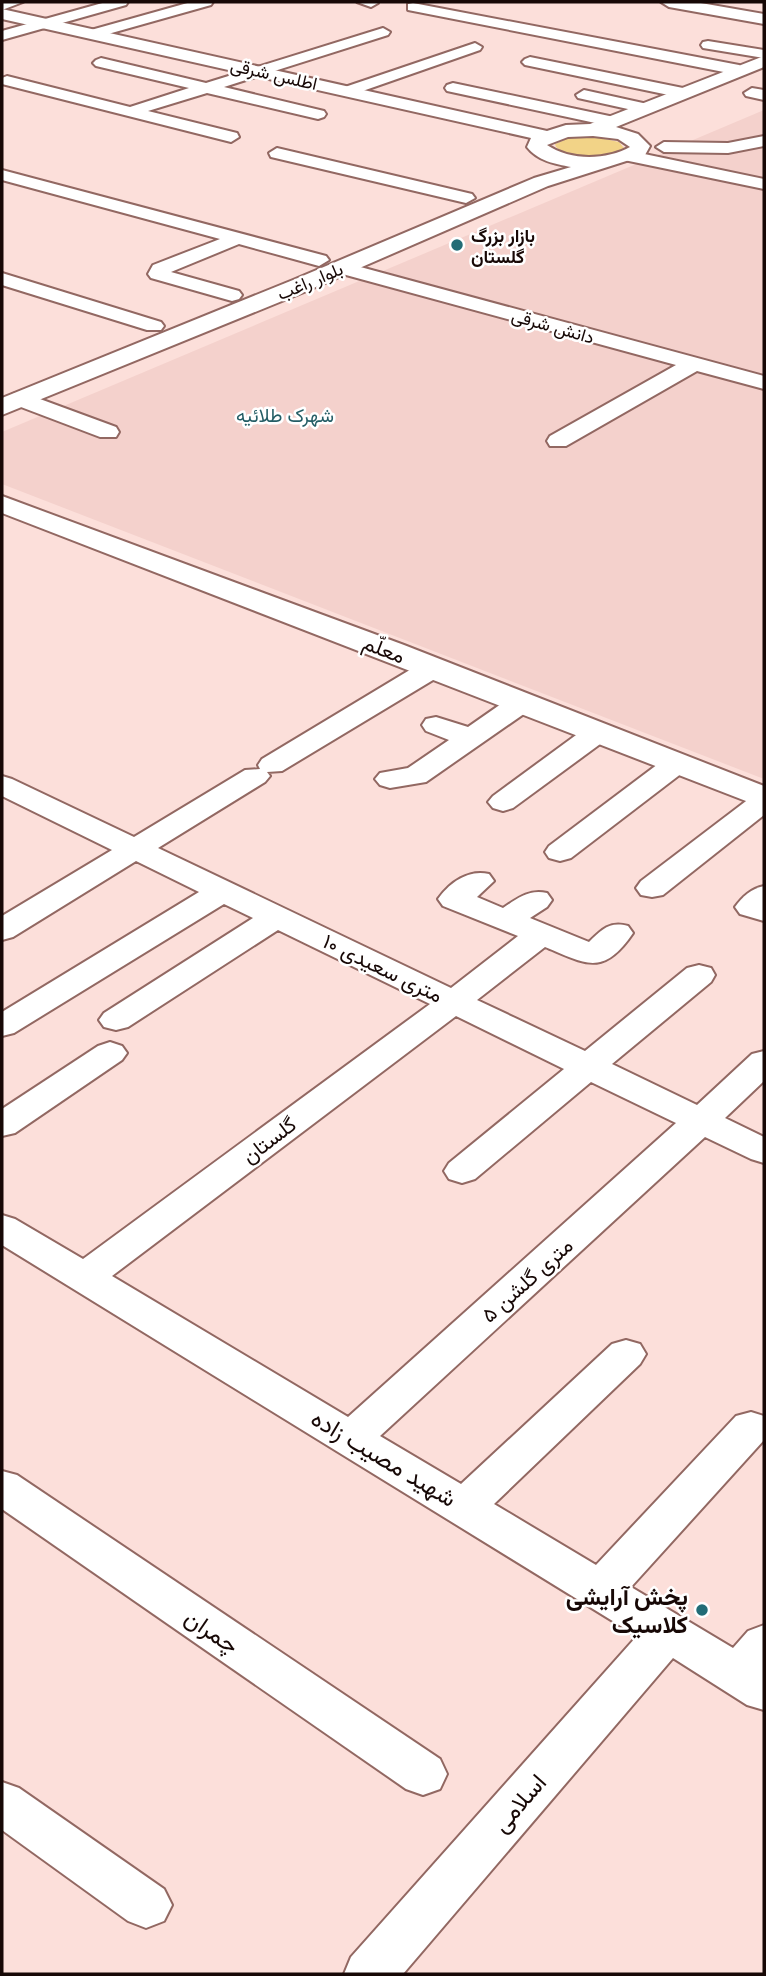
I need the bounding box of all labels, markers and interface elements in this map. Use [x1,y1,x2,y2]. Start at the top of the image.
street label: اطلس شرقی [228,52,320,96]
place label: بازار بزرگ گلستان [471,223,535,269]
marker: بازار بزرگ گلستان [449,237,465,253]
street label: بلوار راغب [273,256,347,306]
street label: دانش شرقی [509,302,597,350]
district label: شهرک طلائیه [236,402,334,429]
street label: معلّم [359,628,409,670]
street label: ۱۰ متری سعیدی [318,926,448,1010]
street label: گلستان [236,1110,302,1170]
street label: ۵ متری گلشن [475,1231,579,1329]
street label: شهید مصیب زاده [305,1402,463,1514]
place label: پخش آرایشی کلاسیک [566,1580,688,1641]
street label: چمران [178,1601,246,1661]
marker: پخش آرایشی کلاسیک [694,1602,710,1618]
street label: اسلامی [484,1767,554,1839]

